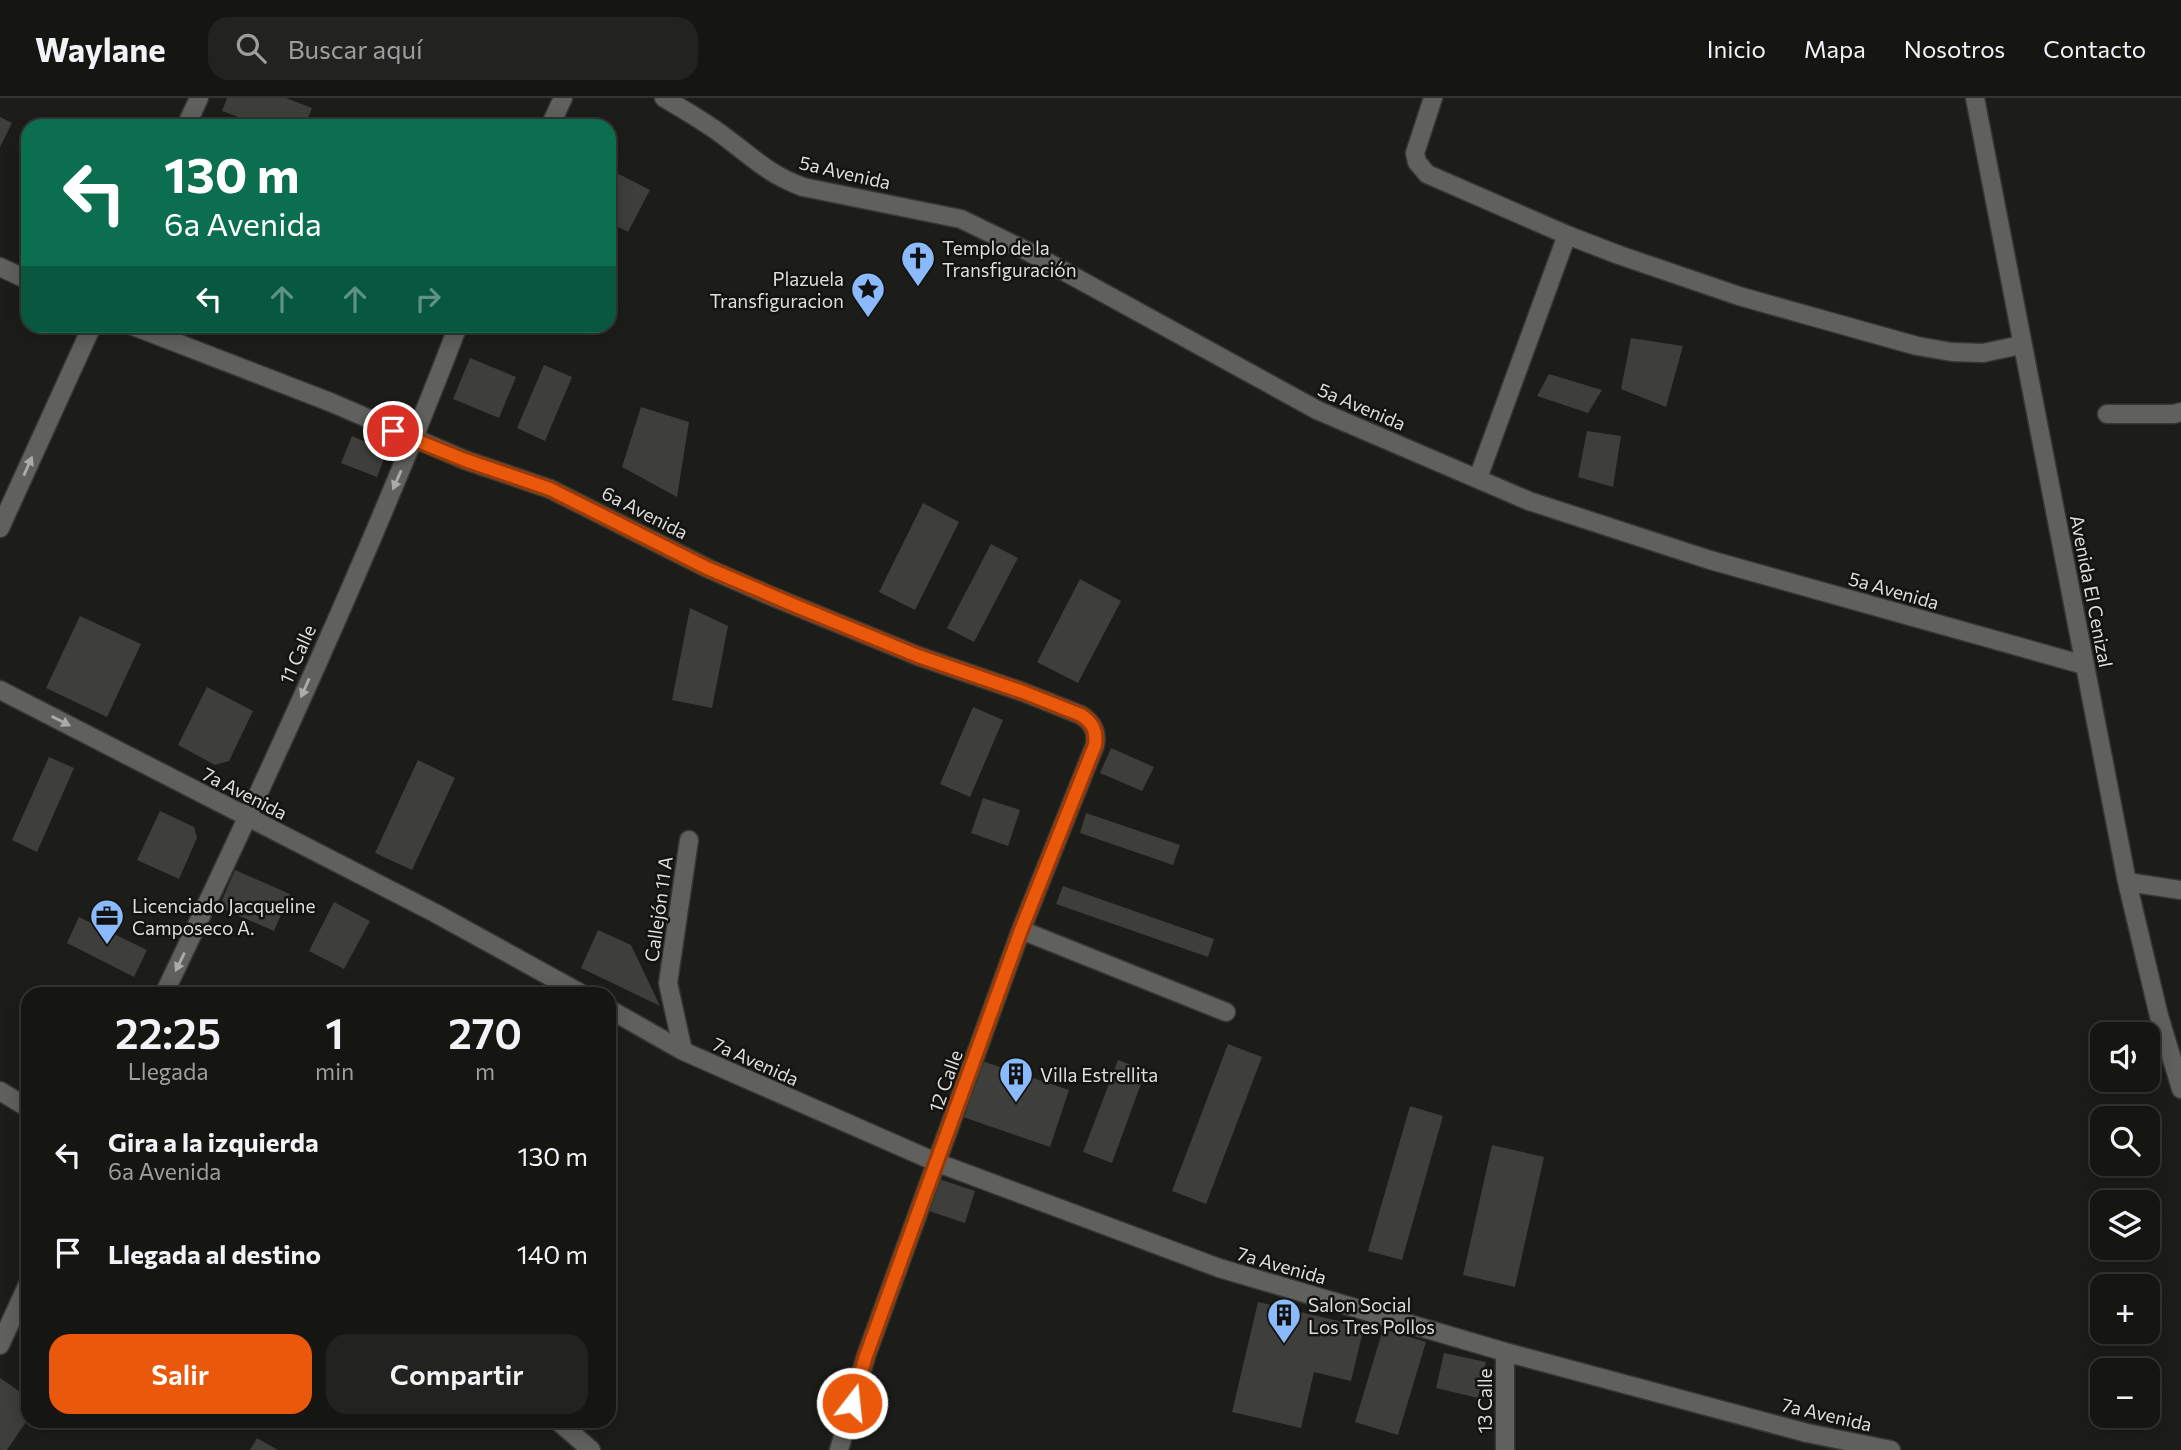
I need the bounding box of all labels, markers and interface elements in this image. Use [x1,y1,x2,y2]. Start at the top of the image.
search box [208,17,698,80]
text: Waylane [35,28,166,69]
icon: search [232,29,270,67]
text: Buscar aquí [288,33,423,64]
text: Inicio [1707,34,1766,63]
text: Mapa [1804,34,1866,63]
text: Nosotros [1904,34,2005,63]
text: Contacto [2043,34,2146,63]
text: 130 m [164,143,299,203]
icon: left [49,147,140,238]
street label: 5a Avenida [797,150,893,194]
text: 6a Avenida [164,203,322,243]
place label: Templo de la Transfiguración [942,236,1077,281]
church icon: Templo de la Transfiguración [899,239,937,288]
place label: Plazuela Transfiguracion [709,267,844,312]
place icon: Plazuela Transfiguracion [849,270,887,319]
icon: left [190,280,228,318]
icon: ahead [263,280,301,318]
icon: ahead [336,280,374,318]
icon: right [409,280,447,318]
street label: 5a Avenida [1315,377,1409,435]
pin [363,401,423,461]
icon: arrive [374,412,412,450]
one-way arrow [23,455,34,476]
one-way arrow [391,470,403,490]
street label: 6a Avenida [598,481,692,543]
street label: Avenida El Cenizal [2066,513,2118,669]
street label: 5a Avenida [1846,566,1942,614]
street label: 11 Calle [274,621,320,687]
one-way arrow [299,678,311,698]
one-way arrow [51,715,70,727]
street label: 7a Avenida [199,762,291,824]
street label: Callejón 11 A [639,855,677,963]
place label: Licenciado Jacqueline Camposeco A. [132,894,315,939]
office icon: Licenciado Jacqueline Camposeco A. [88,897,126,946]
one-way arrow [174,952,185,972]
text: 22:25 [115,1006,221,1058]
text: 1 [325,1006,344,1058]
text: 270 [448,1006,522,1058]
map controls [2090,1022,2160,1428]
button: sound [2090,1022,2160,1092]
street label: 7a Avenida [709,1032,803,1090]
street label: 12 Calle [923,1047,967,1115]
building icon: Villa Estrellita [997,1055,1035,1104]
text: Llegada [128,1057,208,1085]
text: min [315,1057,354,1085]
text: m [475,1057,495,1085]
place label: Villa Estrellita [1040,1063,1158,1086]
button: search [2090,1106,2160,1176]
text: Gira a la izquierda [108,1126,319,1157]
icon: left [49,1136,87,1174]
text: 130 m [517,1140,588,1171]
text: 6a Avenida [108,1157,221,1185]
button: layers [2090,1190,2160,1260]
icon: arrive [49,1234,87,1272]
text: Llegada al destino [108,1238,321,1269]
text: 140 m [517,1238,588,1269]
street label: 7a Avenida [1235,1241,1329,1289]
button: + [2090,1274,2160,1344]
place label: Salon Social Los Tres Pollos [1308,1293,1435,1338]
building icon: Salon Social Los Tres Pollos [1265,1296,1303,1345]
button: Salir [49,1334,312,1414]
button: Compartir [326,1334,588,1414]
button: − [2090,1358,2160,1428]
position arrow [815,1366,889,1440]
street label: 13 Calle [1473,1368,1496,1434]
street label: 7a Avenida [1780,1392,1874,1436]

